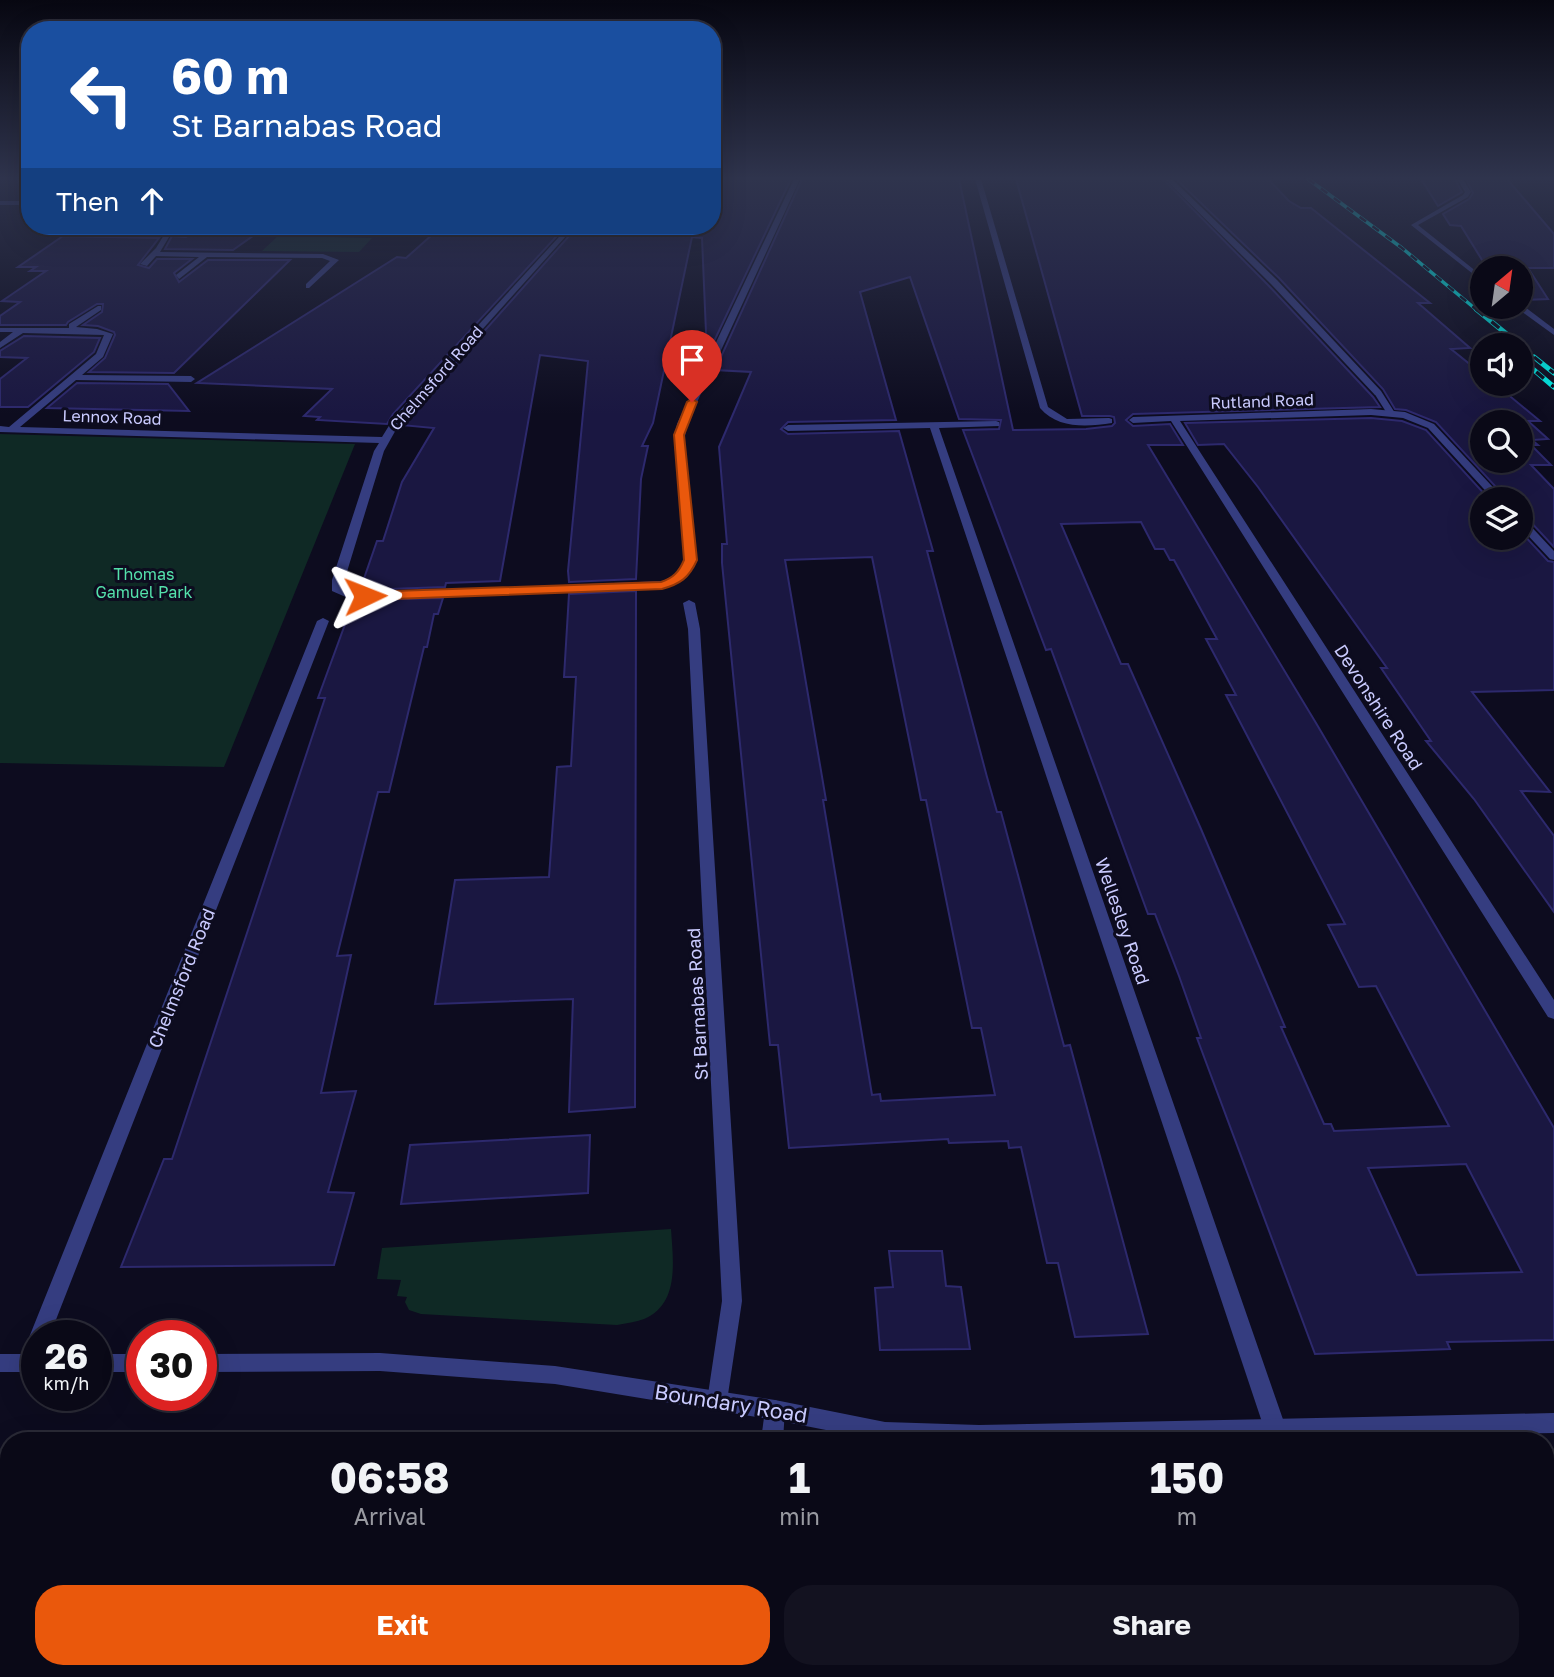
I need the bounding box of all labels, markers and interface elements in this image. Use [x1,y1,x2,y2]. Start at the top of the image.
text: 60 m [171,46,289,105]
icon: left [56,49,147,140]
text: St Barnabas Road [171,106,443,144]
icon: ahead [133,182,171,220]
text: Then [56,186,119,217]
north arrow [1470,256,1533,318]
map controls [1470,256,1533,550]
street label: Chelmsford Road [385,322,487,434]
pin [662,330,722,402]
button: sound [1470,333,1533,396]
icon: arrive [673,341,711,379]
street label: Rutland Road [1210,389,1314,413]
street label: Lennox Road [62,405,162,429]
button: search [1470,410,1533,473]
button: layers [1470,487,1533,550]
position arrow [328,559,402,633]
park label: Thomas Gamuel Park [95,564,193,602]
street label: Devonshire Road [1330,640,1428,774]
street label: Wellesley Road [1091,855,1155,987]
street label: Chelmsford Road [143,905,219,1051]
street label: St Barnabas Road [682,927,712,1081]
speed limit sign: 30 [126,1320,217,1411]
text: 26 [45,1335,88,1377]
text: km/h [44,1372,89,1394]
street label: Boundary Road [653,1378,809,1428]
text: 06:58 [330,1452,450,1502]
text: 1 [789,1452,810,1502]
text: 150 [1150,1452,1224,1502]
text: Arrival [354,1502,426,1530]
text: min [779,1502,820,1530]
text: m [1177,1502,1197,1530]
button: Exit [35,1585,770,1665]
button: Share [784,1585,1519,1665]

